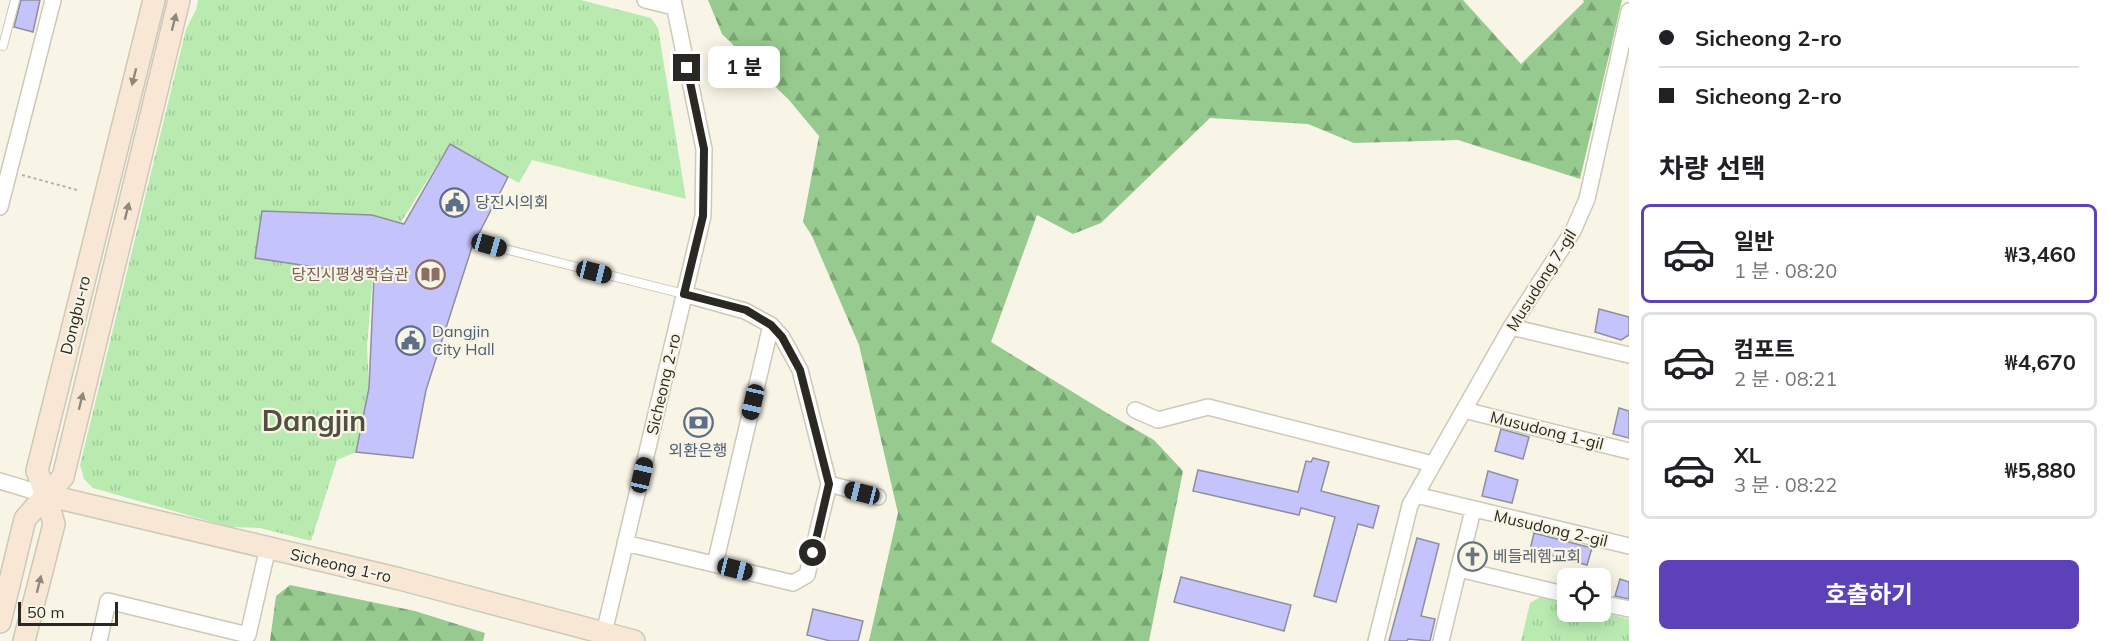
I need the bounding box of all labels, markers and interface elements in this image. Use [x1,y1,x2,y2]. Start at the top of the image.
one-way arrow [170,13,180,31]
text: Sicheong 2-ro [1695,24,1842,52]
callout: 1 분 [708,47,780,89]
route end [673,54,700,81]
text: 1 분 [726,54,762,79]
one-way arrow [129,68,139,86]
text: Sicheong 2-ro [1695,82,1842,110]
text: 차량 선택 [1659,151,1766,185]
public building icon: 당진시의회 [438,186,470,218]
place label: 당진시의회 [475,192,549,212]
one-way arrow [123,202,133,220]
street label: Musudong 7-gil [1502,226,1580,334]
icon: car [1662,227,1716,281]
text: 일반 [1734,227,1774,255]
car [469,231,509,259]
text: ₩3,460 [2005,240,2076,268]
library icon: 당진시평생학습관 [414,258,446,290]
text: 1 분 · 08:20 [1734,258,1837,283]
car [574,259,614,285]
place label: 당진시평생학습관 [291,264,409,284]
street label: Dongbu-ro [56,273,94,357]
place label: Dangjin City Hall [432,321,495,359]
public building icon: Dangjin City Hall [395,324,427,356]
street label: Sicheong 2-ro [642,331,684,437]
icon: car [1662,335,1716,389]
text: 컴포트 [1734,335,1795,363]
text: ₩4,670 [2005,348,2076,376]
text: 2 분 · 08:21 [1734,366,1837,391]
car [740,382,766,422]
one-way arrow [77,392,87,410]
district label: Dangjin [262,403,366,438]
bank icon: 외환은행 [682,406,714,438]
street label: Musudong 1-gil [1488,406,1606,454]
place label: 외환은행 [669,440,727,460]
text: XL [1734,441,1761,469]
icon: car [1662,443,1716,497]
car [629,455,655,495]
text: ₩5,880 [2005,456,2076,484]
text: 3 분 · 08:22 [1734,472,1837,497]
car [842,480,882,506]
street label: Musudong 2-gil [1492,505,1610,551]
route start [799,539,826,566]
church icon: 베들레헴교회 [1456,540,1488,572]
street label: Sicheong 1-ro [288,544,394,586]
place label: 베들레헴교회 [1493,546,1581,566]
car [715,556,755,582]
button: 호출하기 [1659,560,2079,629]
map controls [1557,568,1611,622]
button: locate [1557,568,1611,622]
one-way arrow [34,575,44,593]
scale bar [18,599,118,626]
text: 50 m [27,602,64,622]

